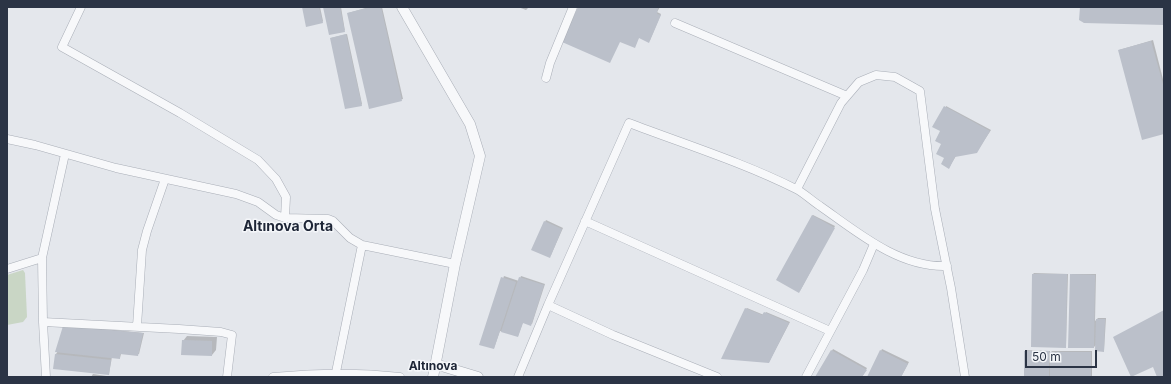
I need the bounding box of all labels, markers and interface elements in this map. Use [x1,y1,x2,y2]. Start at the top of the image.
district label: Altınova Orta [243,219,333,235]
scale bar [1027,342,1099,368]
text: 50 m [1032,349,1061,364]
district label: Altınova [409,359,457,373]

